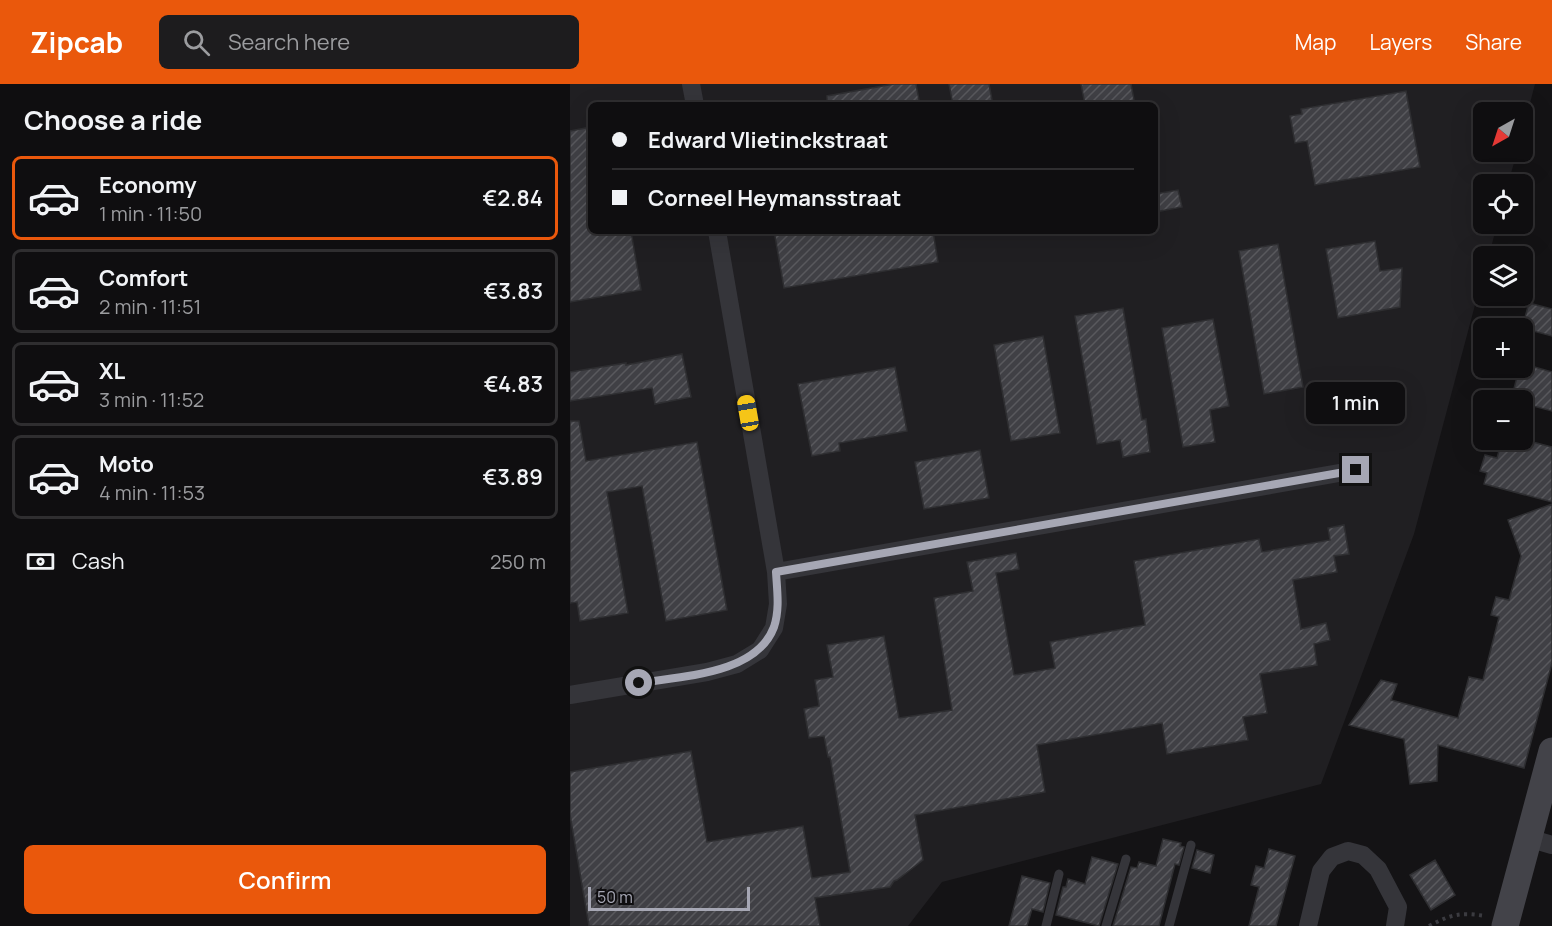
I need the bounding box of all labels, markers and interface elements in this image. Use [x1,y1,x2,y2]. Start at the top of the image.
search box [159,15,579,69]
text: Zipcab [30,23,123,61]
icon: search [180,26,213,59]
text: Search here [228,27,350,57]
text: Map [1295,28,1336,56]
text: Layers [1369,28,1432,56]
text: Share [1465,28,1522,56]
text: Choose a ride [24,101,202,138]
north arrow [1473,102,1533,162]
map controls [1473,102,1533,450]
text: Edward Vlietinckstraat [648,125,888,155]
text: Economy [99,170,197,200]
icon: car [27,171,81,225]
button: locate [1473,174,1533,234]
text: €2.84 [483,183,543,213]
text: Corneel Heymansstraat [648,183,901,213]
text: 1 min · 11:50 [99,200,202,227]
button: layers [1473,246,1533,306]
text: Comfort [99,263,188,293]
icon: car [27,264,81,318]
text: €3.83 [484,276,543,306]
text: 2 min · 11:51 [99,293,201,320]
button: + [1473,318,1533,378]
text: XL [99,356,125,386]
icon: car [27,357,81,411]
text: €4.83 [484,369,543,399]
callout: 1 min [1306,383,1406,425]
text: 3 min · 11:52 [99,386,204,413]
text: 1 min [1332,389,1379,416]
button: − [1473,390,1533,450]
car [736,394,760,432]
text: Moto [99,449,154,479]
icon: car [27,450,81,504]
route end [1342,456,1369,483]
text: €3.89 [482,462,543,492]
text: 4 min · 11:53 [99,479,205,506]
icon: cash [24,545,57,578]
text: Cash [72,546,125,576]
text: 250 m [490,548,546,575]
route start [625,669,652,696]
button: Confirm [24,845,546,914]
scale bar [588,884,750,912]
text: 50 m [597,886,633,908]

